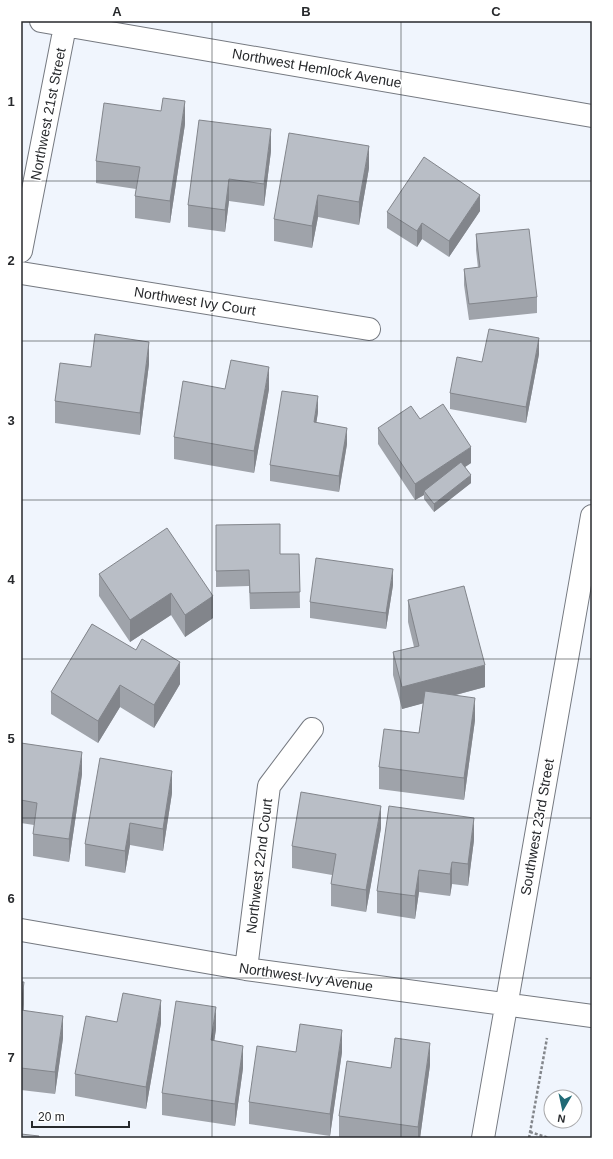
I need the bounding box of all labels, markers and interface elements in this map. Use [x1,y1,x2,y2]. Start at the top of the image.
text: A [112,4,122,19]
text: B [301,4,311,19]
text: C [491,4,501,19]
street label: Northwest Hemlock Avenue [231,45,403,91]
street label: Northwest 21st Street [27,46,69,182]
text: 1 [7,94,15,109]
text: 2 [7,253,15,268]
street label: Northwest Ivy Court [133,283,257,319]
text: 3 [7,413,15,428]
text: 4 [7,572,15,587]
text: 5 [7,731,15,746]
street label: Southwest 23rd Street [517,757,557,897]
street label: Northwest 22nd Court [243,797,275,935]
text: 6 [7,891,15,906]
street label: Northwest Ivy Avenue [238,960,374,994]
text: 7 [7,1050,15,1065]
north arrow [543,1089,583,1129]
scale bar [32,1103,129,1129]
text: 20 m [38,1110,65,1124]
text: N [557,1112,566,1125]

